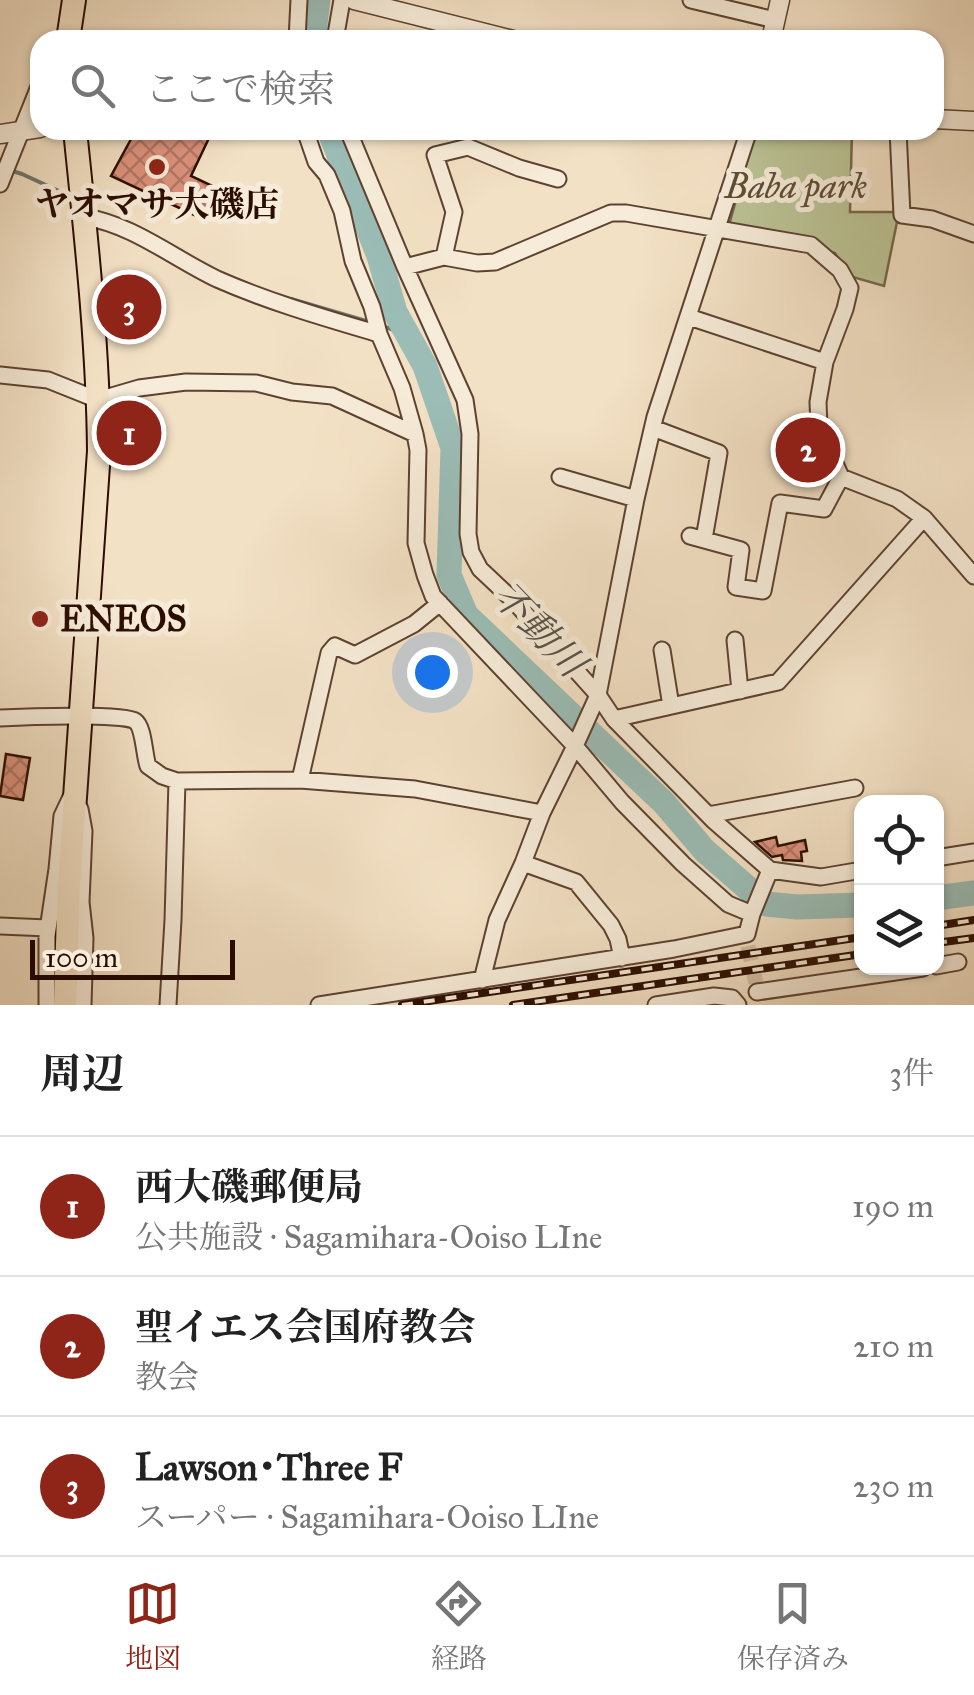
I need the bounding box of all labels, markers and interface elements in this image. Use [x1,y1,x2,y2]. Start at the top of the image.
search box [30,30,944,140]
icon: search [65,58,120,113]
text: ここで検索 [145,66,335,112]
marker: ヤオマサ大磯店 [146,156,168,178]
park label: Baba park [723,165,868,208]
place label: ヤオマサ大磯店 [34,183,280,226]
pin: 3 [96,270,162,344]
pin: 1 [96,396,162,470]
pin: 2 [776,412,840,488]
water label: 不動川 [483,572,598,689]
place label: ENEOS [60,598,187,641]
marker: ENEOS [29,608,51,630]
your location [407,647,458,698]
map controls [854,795,944,975]
button: locate [854,795,944,885]
button: layers [854,885,944,975]
scale bar [30,935,235,980]
text: 100 m [45,940,118,975]
text: 周辺 [40,1048,124,1100]
text: 3件 [889,1054,934,1093]
text: 西大磯郵便局 [135,1164,363,1210]
text: 1 [66,1187,79,1226]
text: 190 m [852,1187,934,1226]
text: 公共施設 · Sagamihara-Ooiso LIne [135,1218,602,1257]
text: 聖イエス会国府教会 [135,1304,475,1350]
text: 2 [65,1327,80,1366]
text: 210 m [853,1327,934,1366]
text: 教会 [135,1358,199,1397]
text: Lawson･Three F [135,1444,403,1490]
text: 3 [66,1467,79,1506]
text: 230 m [853,1467,934,1506]
text: スーパー · Sagamihara-Ooiso LIne [135,1498,599,1537]
tab: 地図 [125,1576,181,1676]
tab: 経路 [431,1576,487,1676]
tab: 保存済み [737,1576,849,1676]

